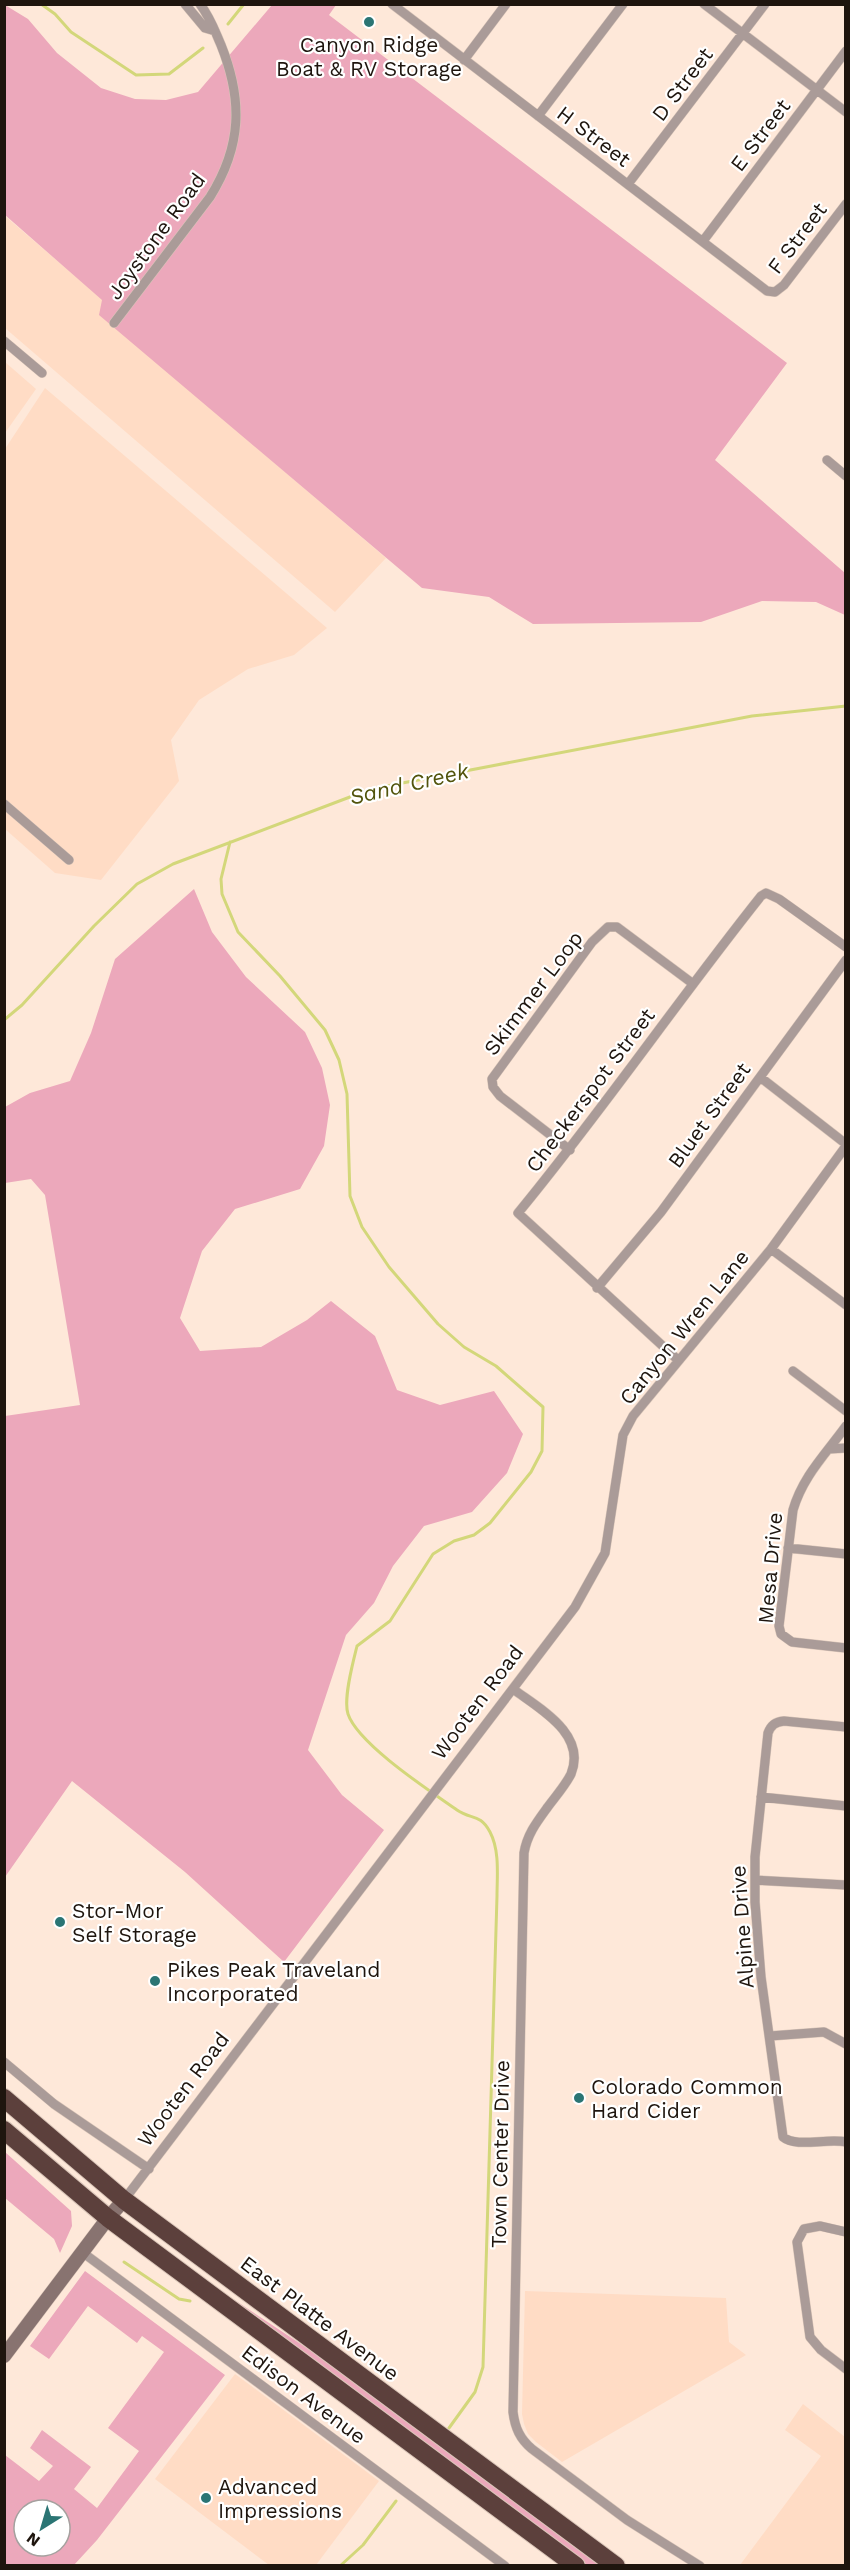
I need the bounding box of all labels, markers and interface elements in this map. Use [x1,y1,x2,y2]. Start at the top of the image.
marker: Canyon Ridge Boat & RV Storage [362,15,376,29]
place label: Canyon Ridge Boat & RV Storage [276,32,462,81]
street label: D Street [646,42,718,126]
street label: E Street [725,94,795,176]
street label: H Street [552,100,636,172]
street label: Joystone Road [102,168,210,304]
street label: F Street [762,197,832,279]
water label: Sand Creek [347,758,472,810]
street label: Skimmer Loop [478,926,588,1060]
street label: Checkerspot Street [520,1003,660,1177]
street label: Bluet Street [662,1057,756,1173]
street label: Canyon Wren Lane [614,1245,754,1409]
street label: Mesa Drive [753,1511,787,1625]
street label: Wooten Road [426,1640,528,1764]
street label: Alpine Drive [725,1865,759,1989]
place label: Stor-Mor Self Storage [72,1898,197,1947]
marker: Stor-Mor Self Storage [53,1915,67,1929]
place label: Pikes Peak Traveland Incorporated [167,1957,381,2006]
marker: Pikes Peak Traveland Incorporated [148,1974,162,1988]
street label: Wooten Road [132,2027,234,2151]
street label: Town Center Drive [486,2060,514,2248]
place label: Colorado Common Hard Cider [591,2074,783,2123]
marker: Colorado Common Hard Cider [572,2091,586,2105]
street label: East Platte Avenue [236,2250,404,2386]
street label: Edison Avenue [237,2339,371,2449]
place label: Advanced Impressions [218,2474,342,2523]
marker: Advanced Impressions [199,2491,213,2505]
north arrow [12,2498,72,2558]
text: N [23,2528,44,2551]

